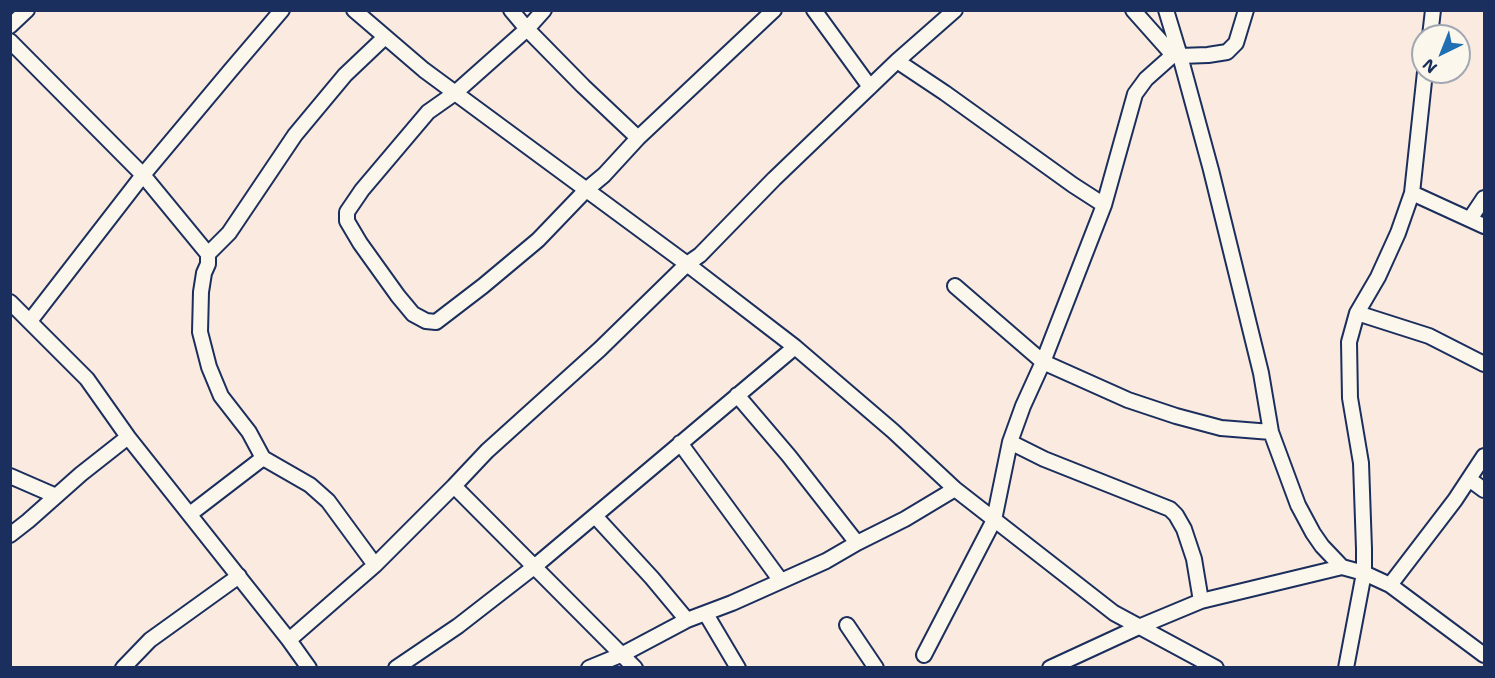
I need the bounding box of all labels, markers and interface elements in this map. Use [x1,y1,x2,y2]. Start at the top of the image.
north arrow [1411,24,1471,84]
text: N [1418,54,1442,78]

